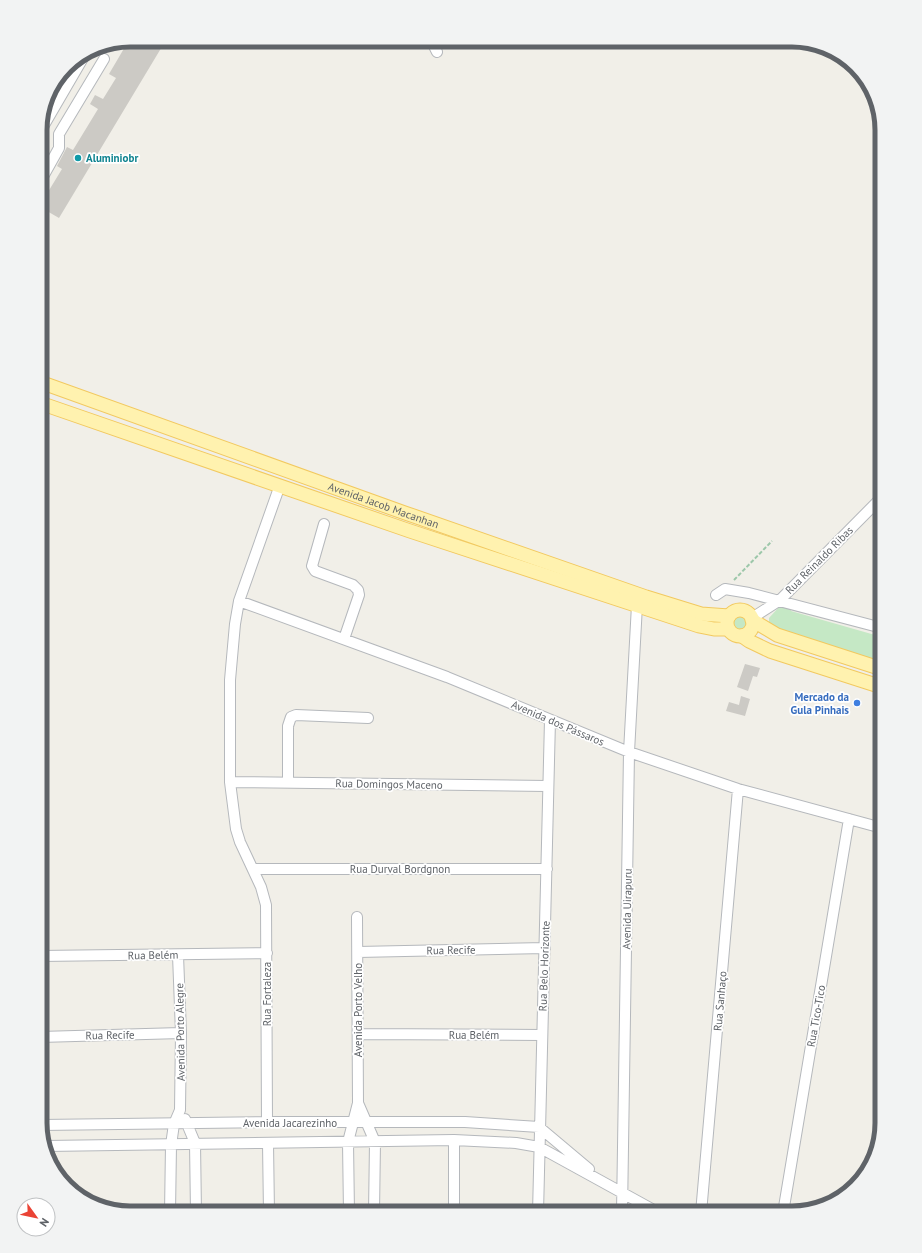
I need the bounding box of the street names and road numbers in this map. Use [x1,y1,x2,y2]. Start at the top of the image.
street label: Avenida Jacob Macanhan [326,479,441,531]
street label: Rua Reinaldo Ribas [782,523,856,597]
street label: Avenida dos Pássaros [509,697,607,749]
street label: Rua Domingos Maceno [335,776,443,792]
street label: Rua Durval Bordgnon [350,862,450,876]
street label: Avenida Uirapuru [619,868,635,950]
street label: Rua Belo Horizonte [535,920,553,1012]
street label: Rua Recife [426,943,476,957]
street label: Rua Belém [128,948,178,962]
street label: Rua Fortaleza [260,962,274,1026]
street label: Avenida Porto Velho [351,963,365,1057]
street label: Rua Sanhaço [710,970,730,1032]
street label: Avenida Porto Alegre [172,982,188,1081]
street label: Rua Tico-Tico [804,984,828,1048]
street label: Rua Recife [85,1028,135,1042]
street label: Rua Belém [449,1028,499,1042]
street label: Avenida Jacarezinho [243,1116,337,1130]

